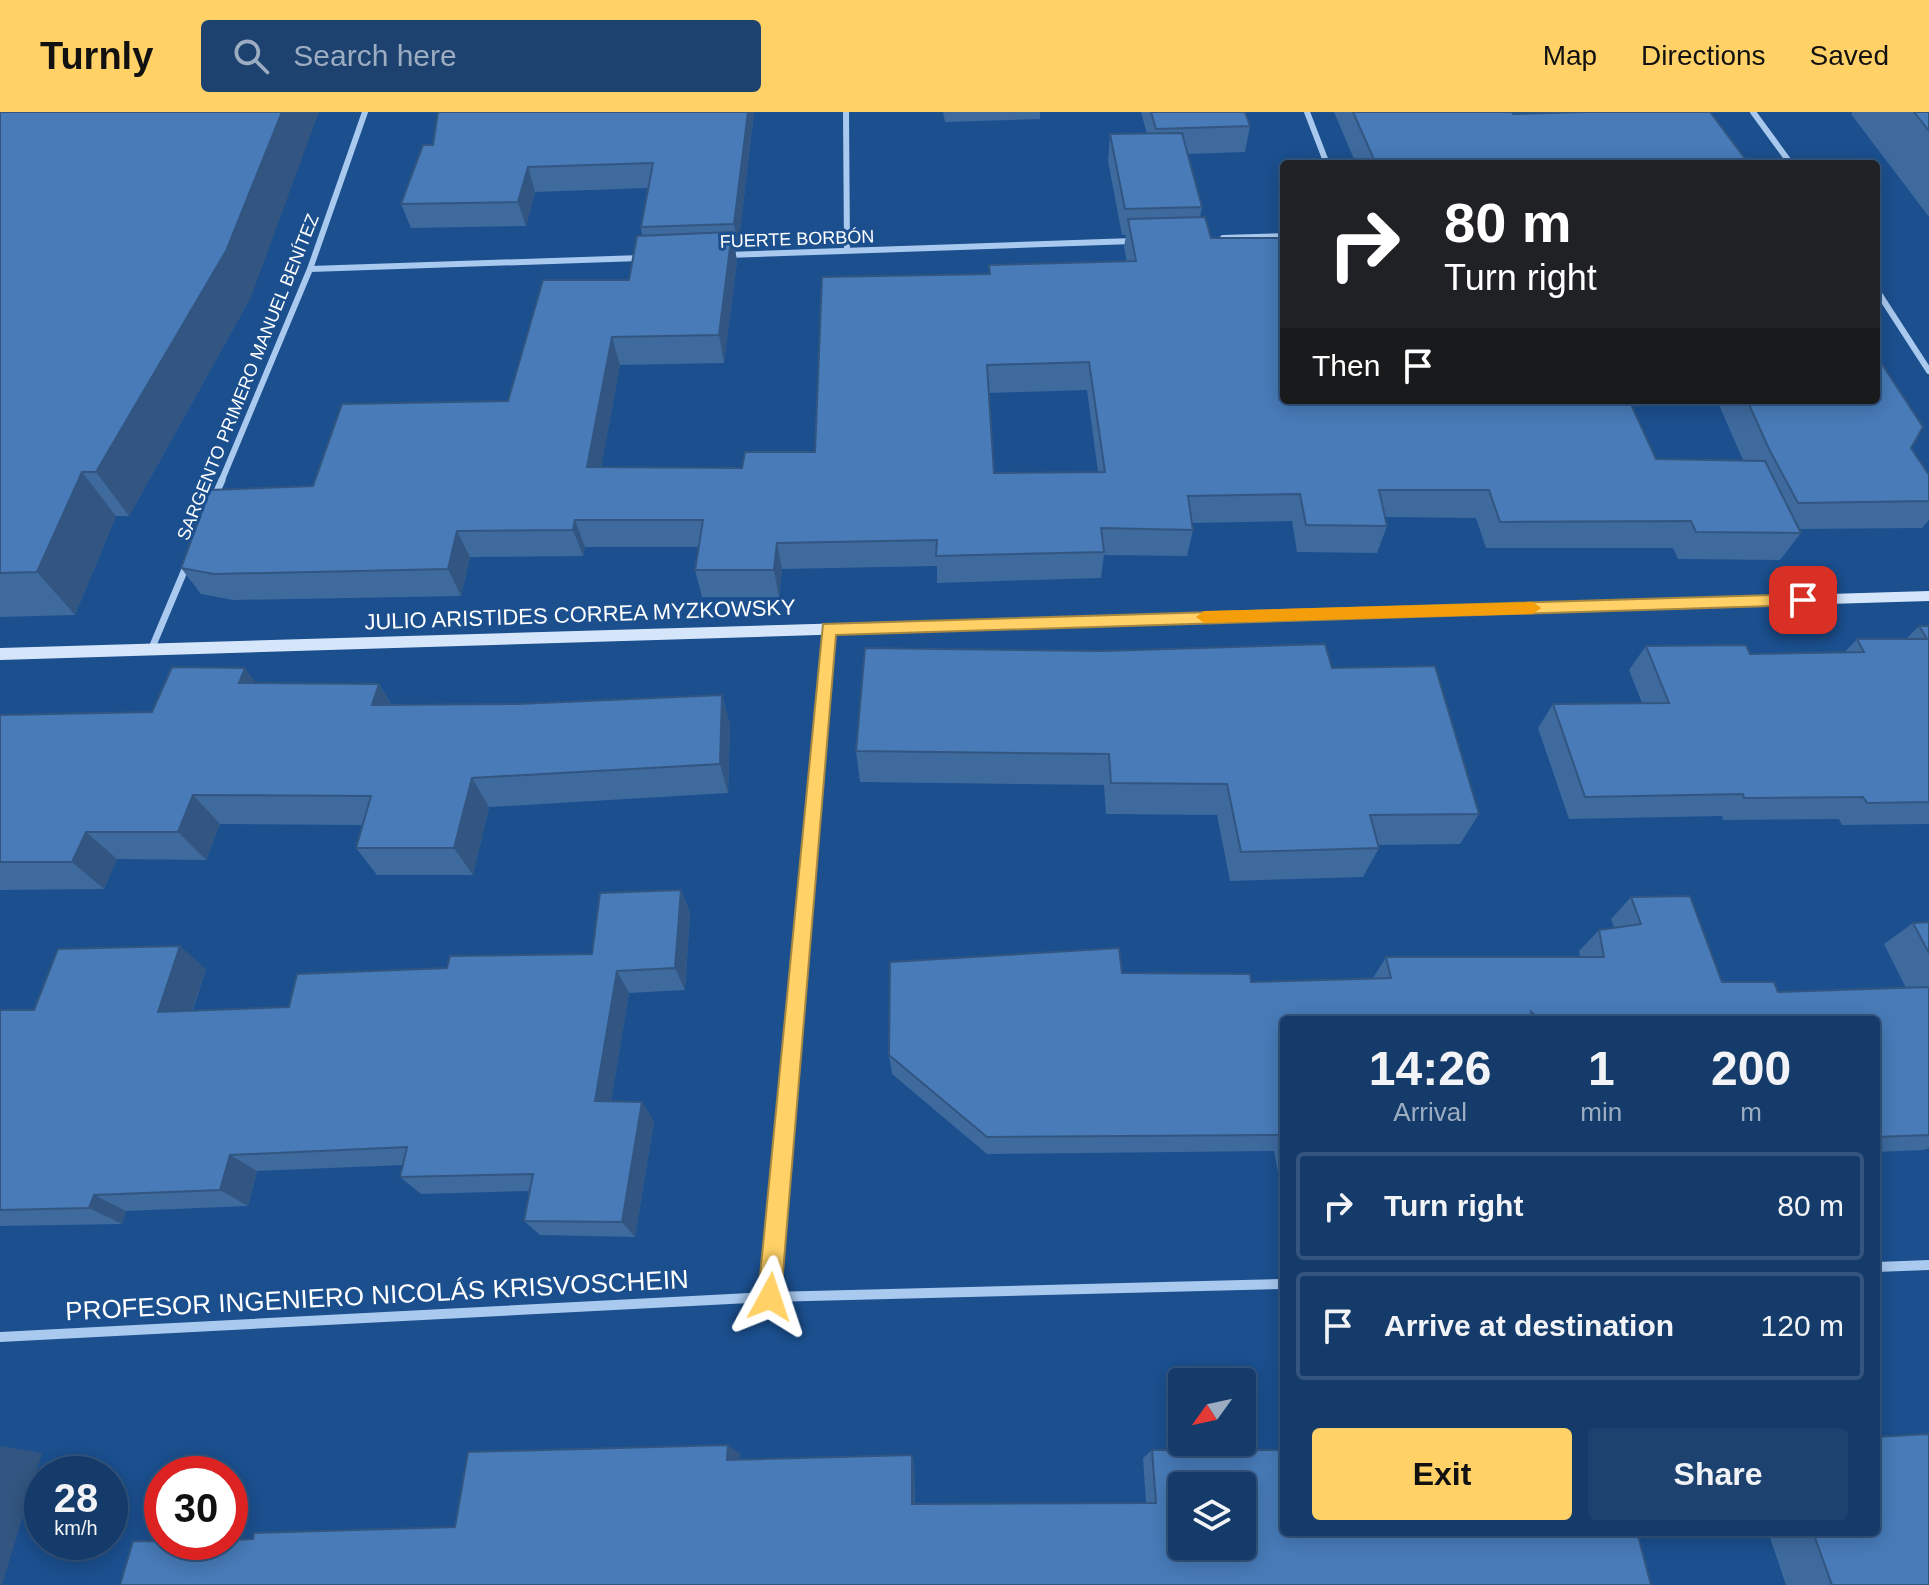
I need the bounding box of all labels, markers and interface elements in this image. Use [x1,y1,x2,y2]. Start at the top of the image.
search box [201,20,761,92]
icon: search [229,34,273,78]
text: Turnly [40,35,153,77]
text: Search here [293,39,457,72]
text: Map [1543,40,1597,71]
text: Directions [1641,40,1766,71]
text: Saved [1810,40,1889,71]
text: 80 m [1444,191,1572,254]
icon: right [1312,192,1416,296]
street label: SARGENTO PRIMERO MANUEL BENÍTEZ [173,211,323,543]
street label: FUERTE BORBÓN [719,225,875,252]
text: Turn right [1444,257,1597,298]
icon: arrive [1396,344,1440,388]
text: Then [1312,349,1380,382]
pin [1769,566,1837,634]
icon: arrive [1781,578,1825,622]
street label: JULIO ARISTIDES CORREA MYZKOWSKY [364,594,796,635]
text: 14:26 [1369,1042,1492,1095]
text: 1 [1588,1042,1615,1095]
text: 200 [1711,1042,1791,1095]
text: Arrival [1393,1097,1467,1127]
text: min [1580,1097,1622,1127]
text: m [1740,1097,1762,1127]
icon: right [1316,1184,1360,1228]
text: Turn right [1384,1189,1523,1222]
text: 80 m [1777,1189,1844,1222]
position arrow [728,1255,812,1339]
street label: PROFESOR INGENIERO NICOLÁS KRISVOSCHEIN [65,1264,689,1326]
icon: arrive [1316,1304,1360,1348]
text: Arrive at destination [1384,1309,1674,1342]
text: 120 m [1761,1309,1844,1342]
north arrow [1168,1368,1256,1456]
map controls [1168,1368,1256,1560]
button: Exit [1312,1428,1572,1520]
button: Share [1588,1428,1848,1520]
speed limit sign: 30 [144,1456,248,1560]
button: layers [1168,1472,1256,1560]
text: 28 [54,1476,98,1520]
text: km/h [54,1517,98,1539]

